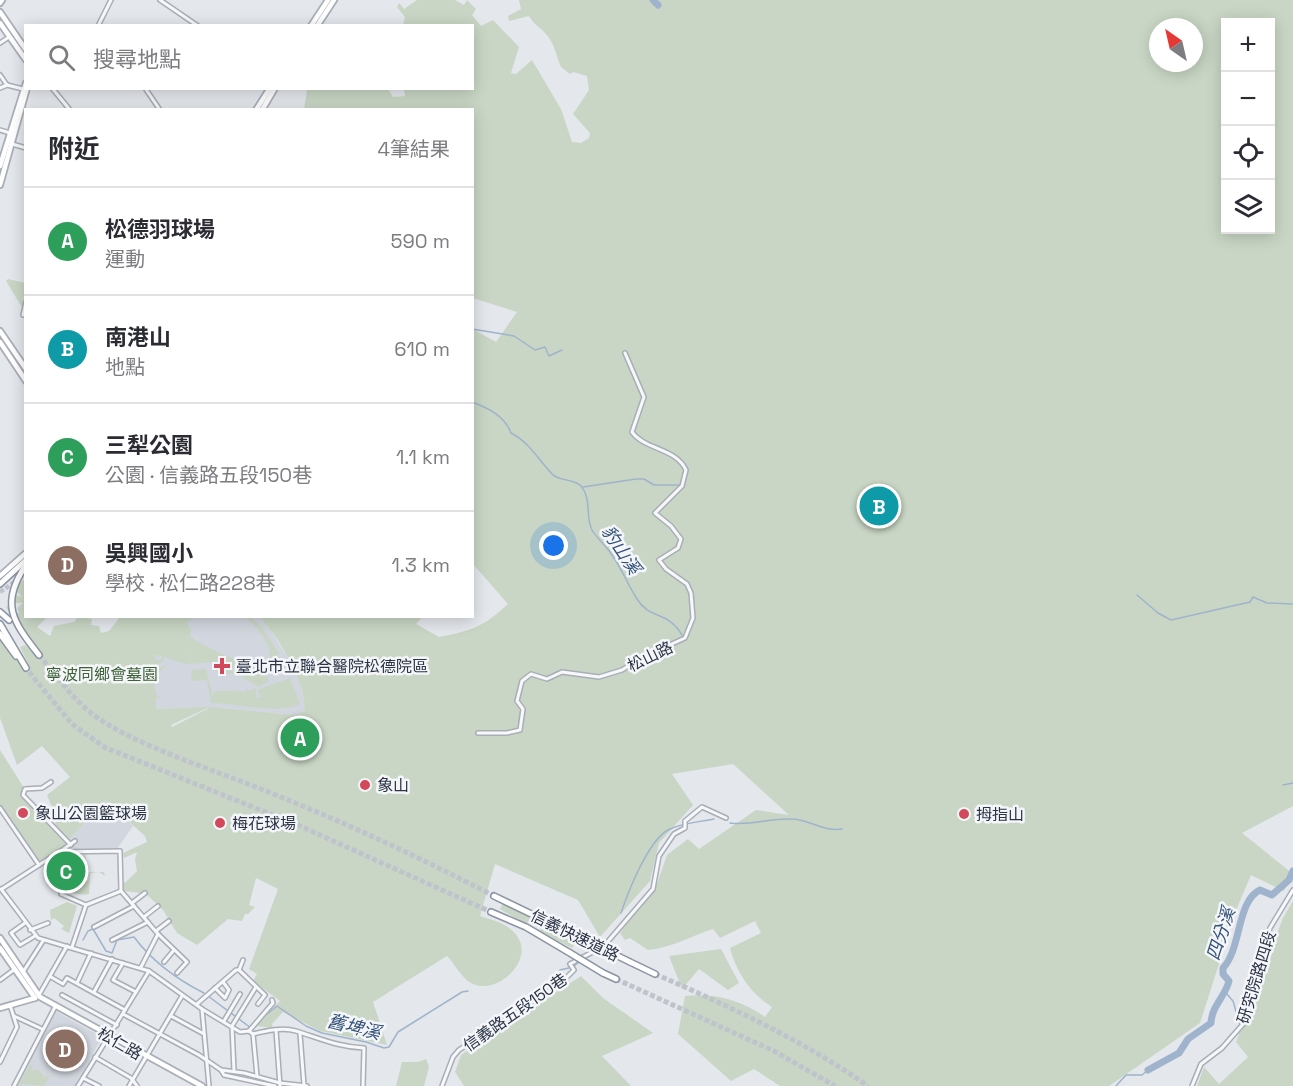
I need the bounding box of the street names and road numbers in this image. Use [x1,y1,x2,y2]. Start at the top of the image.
street label: 松山路 [624,636,676,676]
street label: 信義快速道路 [527,905,623,966]
street label: 研究院路四段 [1232,928,1281,1026]
street label: 信義路五段150巷 [459,969,571,1056]
street label: 松仁路 [94,1022,146,1065]

